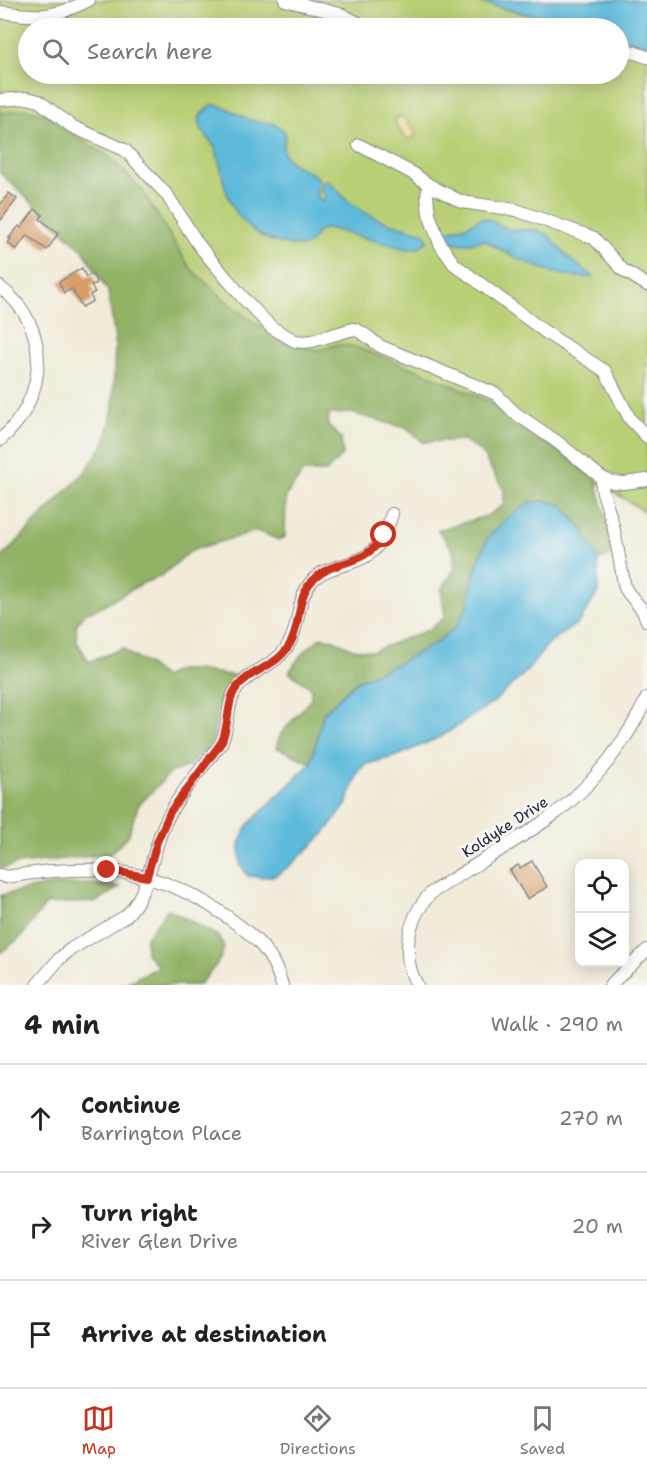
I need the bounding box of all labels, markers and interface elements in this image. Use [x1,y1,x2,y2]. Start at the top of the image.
search box [18,18,629,84]
icon: search [39,35,72,68]
text: Search here [87,37,213,66]
route start [370,521,396,547]
street label: Koldyke Drive [458,792,552,862]
route end [93,856,119,882]
map controls [575,859,629,967]
button: locate [575,859,629,913]
button: layers [575,913,629,967]
text: 4 min [24,1007,100,1042]
text: Walk · 290 m [491,1011,623,1037]
text: Continue [81,1091,181,1120]
icon: ahead [24,1102,57,1135]
text: 270 m [559,1105,623,1131]
text: Barrington Place [81,1120,242,1146]
text: Turn right [81,1199,198,1228]
icon: right [24,1210,57,1243]
text: 20 m [572,1213,623,1239]
text: River Glen Drive [81,1228,238,1254]
icon: arrive [24,1318,57,1351]
text: Arrive at destination [81,1320,327,1349]
tab: Map [82,1402,116,1459]
tab: Directions [280,1402,356,1459]
tab: Saved [520,1402,565,1459]

